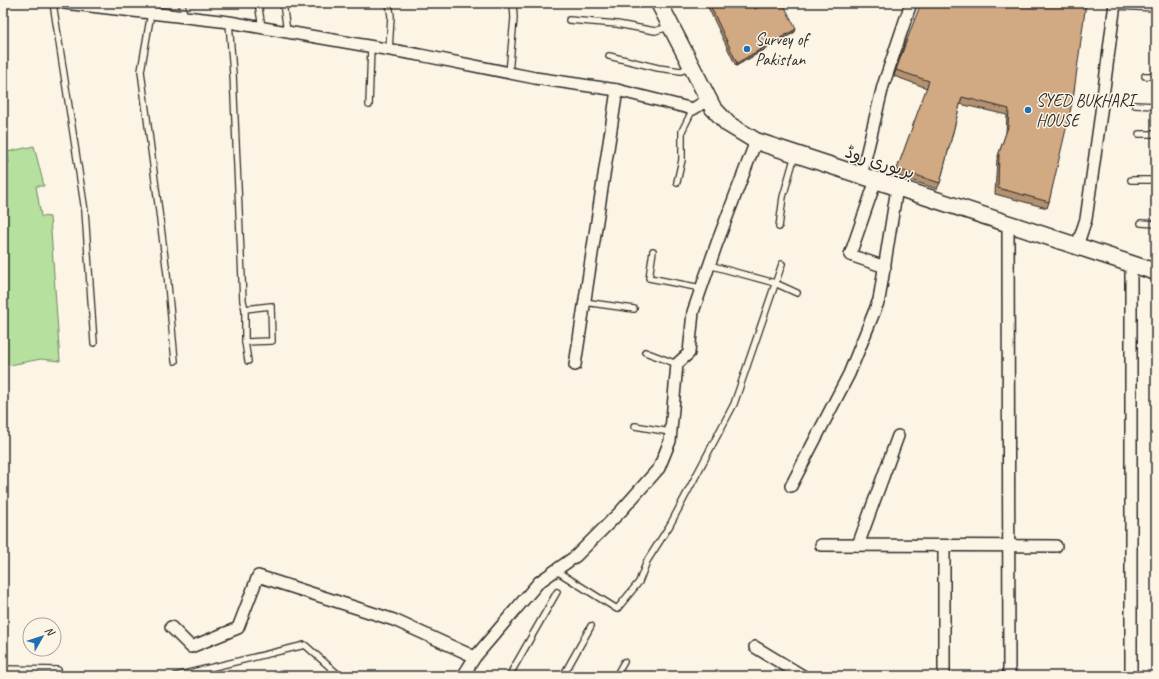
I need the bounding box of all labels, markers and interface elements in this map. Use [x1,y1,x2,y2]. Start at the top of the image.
place label: Survey of Pakistan [755,29,811,70]
marker: Survey of Pakistan [742,44,752,54]
place label: SYED BUKHARI HOUSE [1036,90,1139,131]
marker: SYED BUKHARI HOUSE [1023,105,1033,115]
street label: بریوری روڈ [842,141,917,184]
north arrow [22,617,62,657]
text: N [42,624,59,639]

